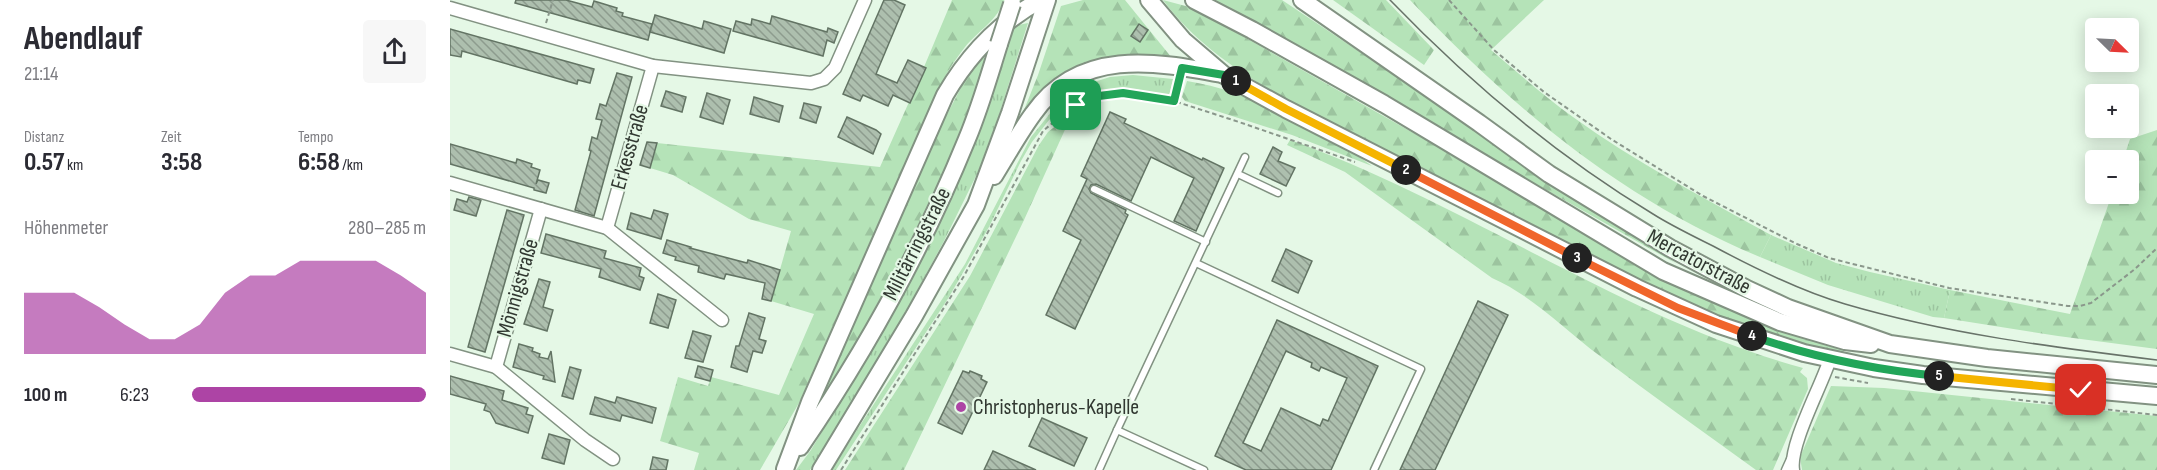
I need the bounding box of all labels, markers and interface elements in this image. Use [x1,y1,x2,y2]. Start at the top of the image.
north arrow [2085,18,2139,72]
map controls [2085,18,2139,204]
text: Abendlauf [24,19,142,59]
button: share [363,20,426,83]
text: 21:14 [24,62,58,86]
pin: 1 [1221,66,1251,96]
text: 1 [1233,71,1239,90]
pin [1050,79,1101,130]
button: + [2085,84,2139,138]
icon: arrive [1059,88,1092,121]
street label: Erkesstraße [605,101,655,193]
text: Distanz [24,128,64,147]
text: Zeit [161,128,182,147]
text: Tempo [298,128,333,147]
text: 0.57 [24,147,64,178]
text: 3:58 [161,147,202,178]
text: 6:58 [298,147,340,178]
button: − [2085,150,2139,204]
pin: 2 [1391,155,1421,185]
text: km [64,156,83,175]
text: /km [340,156,363,175]
text: 2 [1402,160,1410,179]
street label: Militärringstraße [877,183,957,305]
text: Höhenmeter [24,216,108,240]
text: 280–285 m [348,216,426,240]
street label: Mercatorstraße [1642,223,1756,301]
street label: Mönnigstraße [491,236,545,340]
pin: 3 [1562,243,1592,273]
text: 3 [1573,248,1581,267]
pin: 4 [1737,321,1767,351]
text: 4 [1748,326,1756,345]
pin: 5 [1924,361,1954,391]
pin [2055,364,2106,415]
text: 5 [1935,366,1943,385]
icon: check [2064,373,2097,406]
text: 100 m [24,383,67,407]
text: 6:23 [120,383,149,407]
place label: Christopherus-Kapelle [973,394,1139,421]
marker: Christopherus-Kapelle [954,400,968,414]

